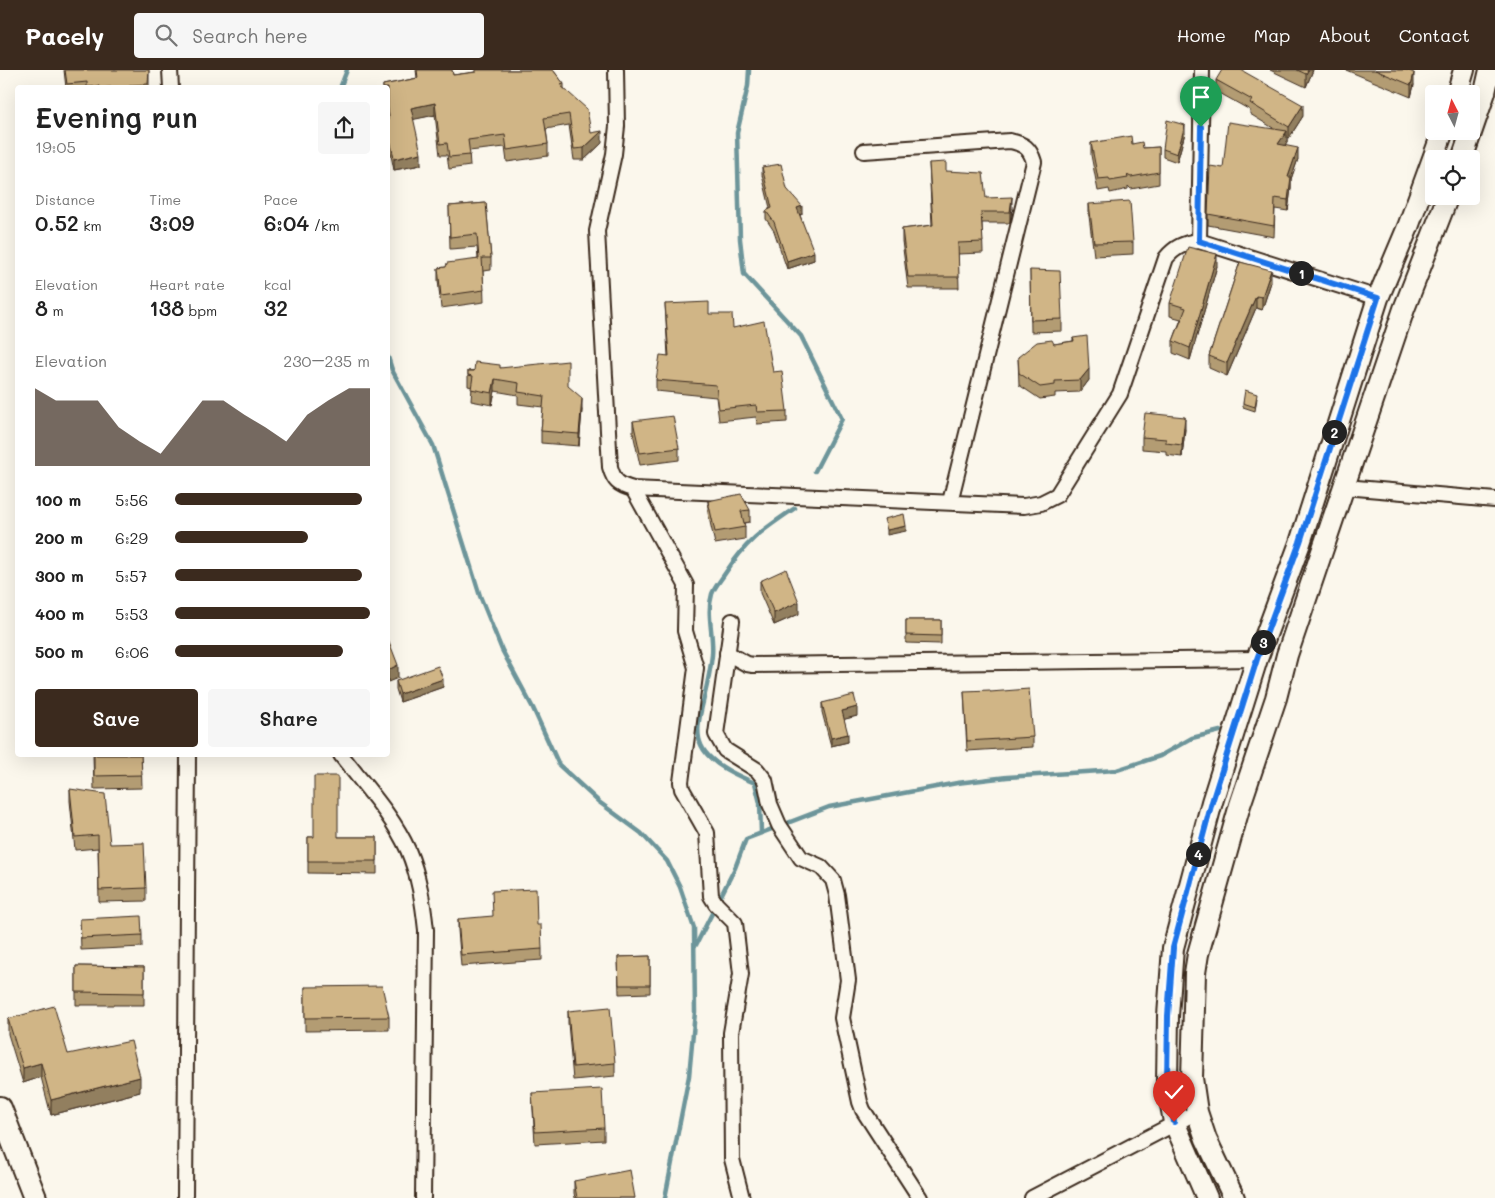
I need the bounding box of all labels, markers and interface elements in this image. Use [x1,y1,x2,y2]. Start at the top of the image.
search box [134,13,484,58]
text: Pacely [25,20,104,51]
icon: search [152,21,180,49]
text: Search here [192,23,308,48]
text: Home [1177,23,1226,47]
text: Map [1254,23,1290,47]
text: About [1318,23,1371,47]
text: Contact [1399,23,1470,47]
pin [1180,76,1222,127]
icon: arrive [1187,83,1215,111]
north arrow [1425,85,1480,140]
map controls [1425,85,1480,205]
text: Evening run [35,99,198,135]
button: share [318,102,370,154]
text: 19:05 [35,136,76,157]
button: locate [1425,150,1480,205]
text: Distance [35,190,95,209]
text: Time [149,190,181,209]
text: Pace [264,190,298,209]
text: 0.52 [35,209,79,236]
text: 3:09 [149,209,194,236]
text: 6:04 [264,209,309,236]
text: km [79,216,102,235]
text: /km [309,216,340,235]
pin: 1 [1288,260,1314,286]
text: 1 [1298,264,1305,283]
text: Elevation [35,275,98,294]
text: Heart rate [149,275,225,294]
text: kcal [264,275,292,294]
text: 8 [35,294,48,321]
text: 138 [149,294,184,321]
text: 32 [264,294,288,321]
text: m [48,301,64,320]
text: bpm [184,301,217,320]
text: Elevation [35,350,107,371]
text: 230–235 m [283,350,370,371]
pin: 2 [1322,420,1346,444]
text: 2 [1331,423,1338,442]
text: 100 m [35,489,81,510]
text: 5:56 [115,489,148,510]
text: 200 m [35,527,83,548]
text: 6:29 [115,527,148,548]
text: 300 m [35,565,84,586]
text: 5:57 [115,565,148,586]
text: 400 m [35,603,84,624]
text: 5:53 [115,603,148,624]
pin: 3 [1250,630,1276,654]
text: 3 [1259,633,1268,652]
text: 500 m [35,641,83,662]
text: 6:06 [115,641,149,662]
button: Save [35,689,198,747]
button: Share [208,689,370,747]
pin: 4 [1186,842,1210,866]
text: 4 [1194,845,1203,864]
pin [1153,1071,1195,1122]
icon: check [1160,1078,1188,1106]

